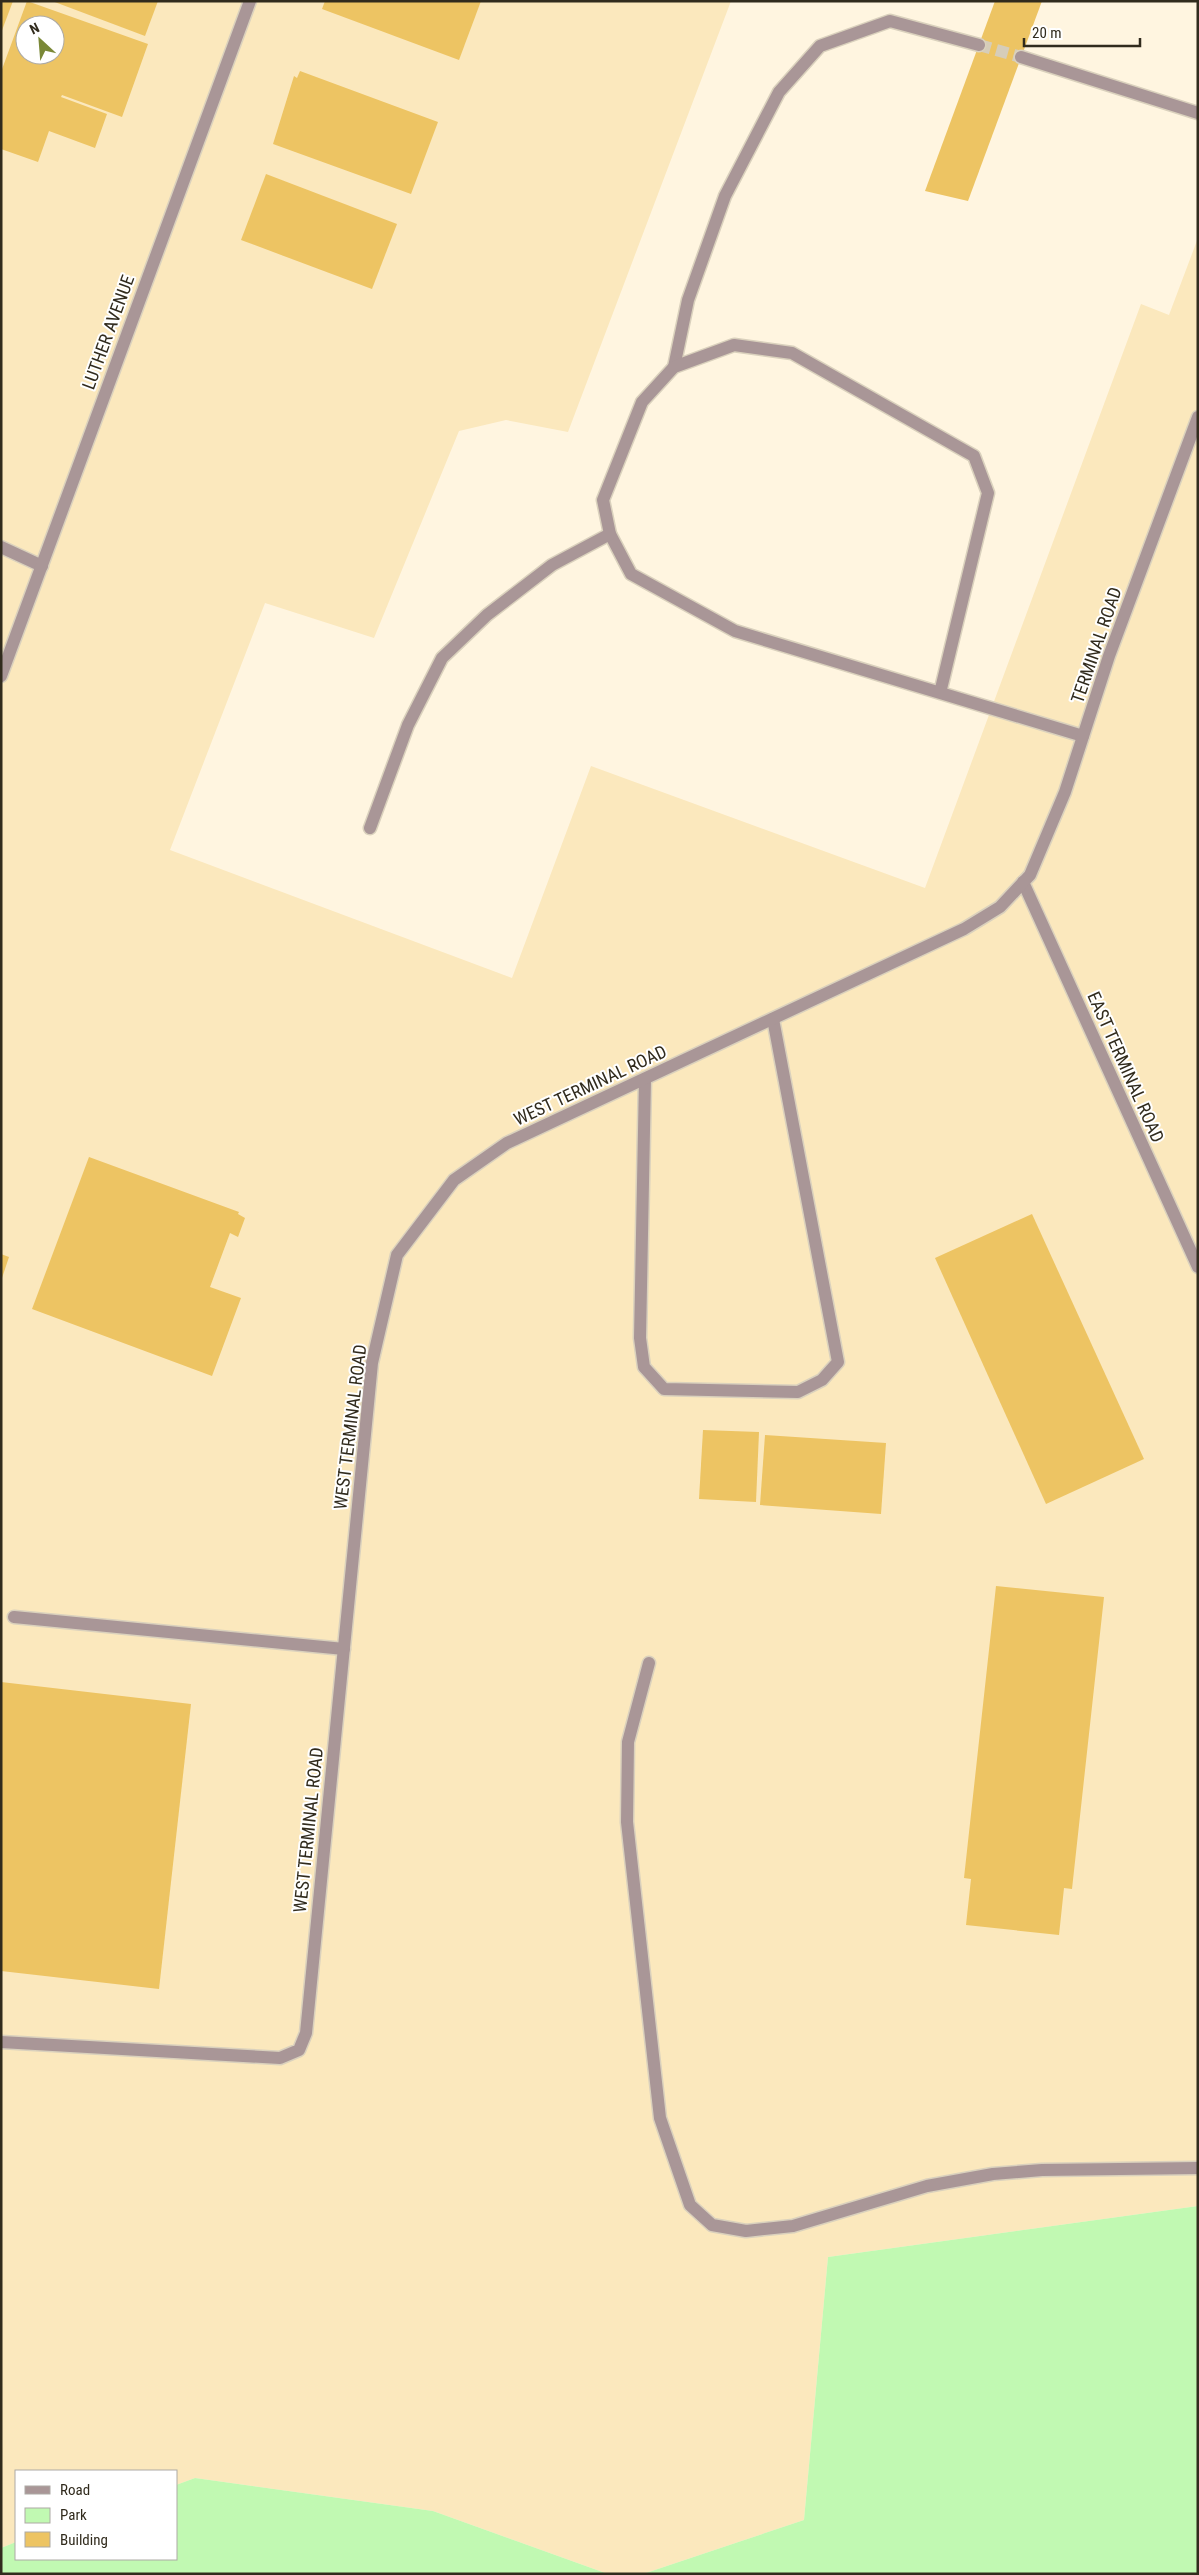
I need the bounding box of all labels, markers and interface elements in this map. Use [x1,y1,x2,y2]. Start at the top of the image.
north arrow [15,15,65,65]
scale bar [1024,15,1140,47]
text: N [27,19,42,37]
text: 20 m [1032,24,1062,42]
street label: LUTHER AVENUE [78,272,138,392]
street label: TERMINAL ROAD [1066,584,1126,706]
street label: EAST TERMINAL ROAD [1083,988,1169,1146]
street label: WEST TERMINAL ROAD [510,1040,670,1130]
street label: WEST TERMINAL ROAD [329,1343,371,1511]
street label: WEST TERMINAL ROAD [289,1746,327,1914]
legend [15,2470,178,2560]
text: Road [60,2481,90,2499]
text: Park [60,2506,87,2524]
text: Building [60,2531,108,2549]

